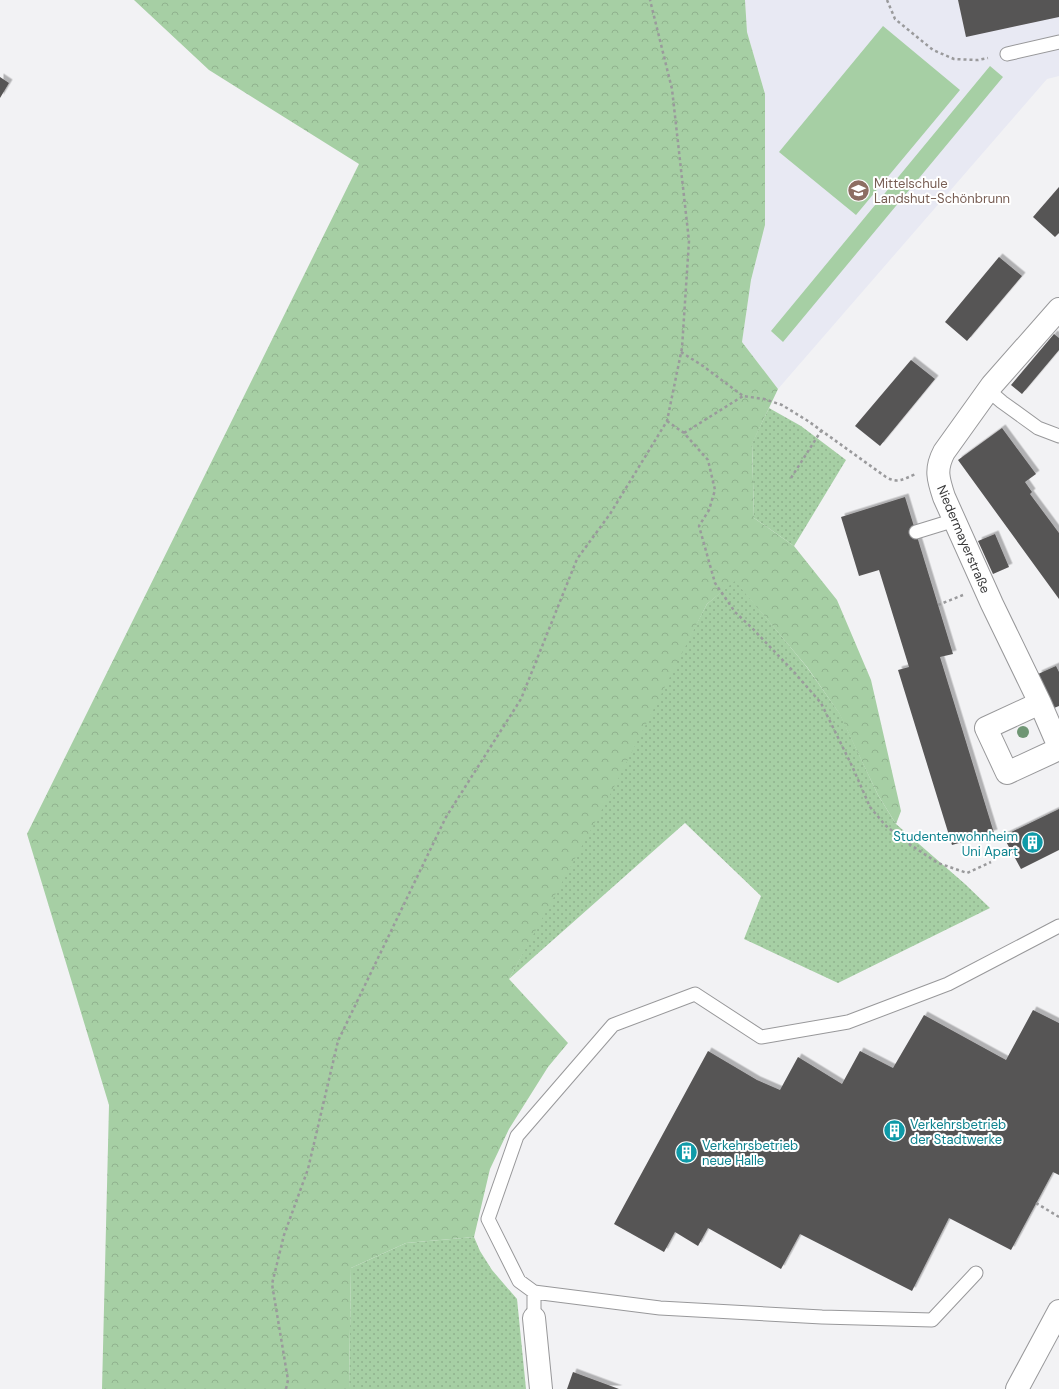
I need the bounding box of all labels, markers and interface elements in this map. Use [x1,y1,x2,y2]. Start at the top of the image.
place label: Mittelschule Landshut-Schönbrunn [874,175,1010,207]
school or university icon: Mittelschule Landshut-Schönbrunn [845,177,871,203]
street label: Niedermayerstraße [933,482,994,596]
place label: Studentenwohnheim Uni Apart [893,828,1018,860]
building icon: Studentenwohnheim Uni Apart [1020,830,1046,856]
place label: Verkehrsbetrieb der Stadtwerke [910,1116,1006,1148]
building icon: Verkehrsbetrieb der Stadtwerke [881,1118,907,1144]
place label: Verkehrsbetrieb neue Halle [702,1137,798,1169]
building icon: Verkehrsbetrieb neue Halle [673,1139,699,1165]

